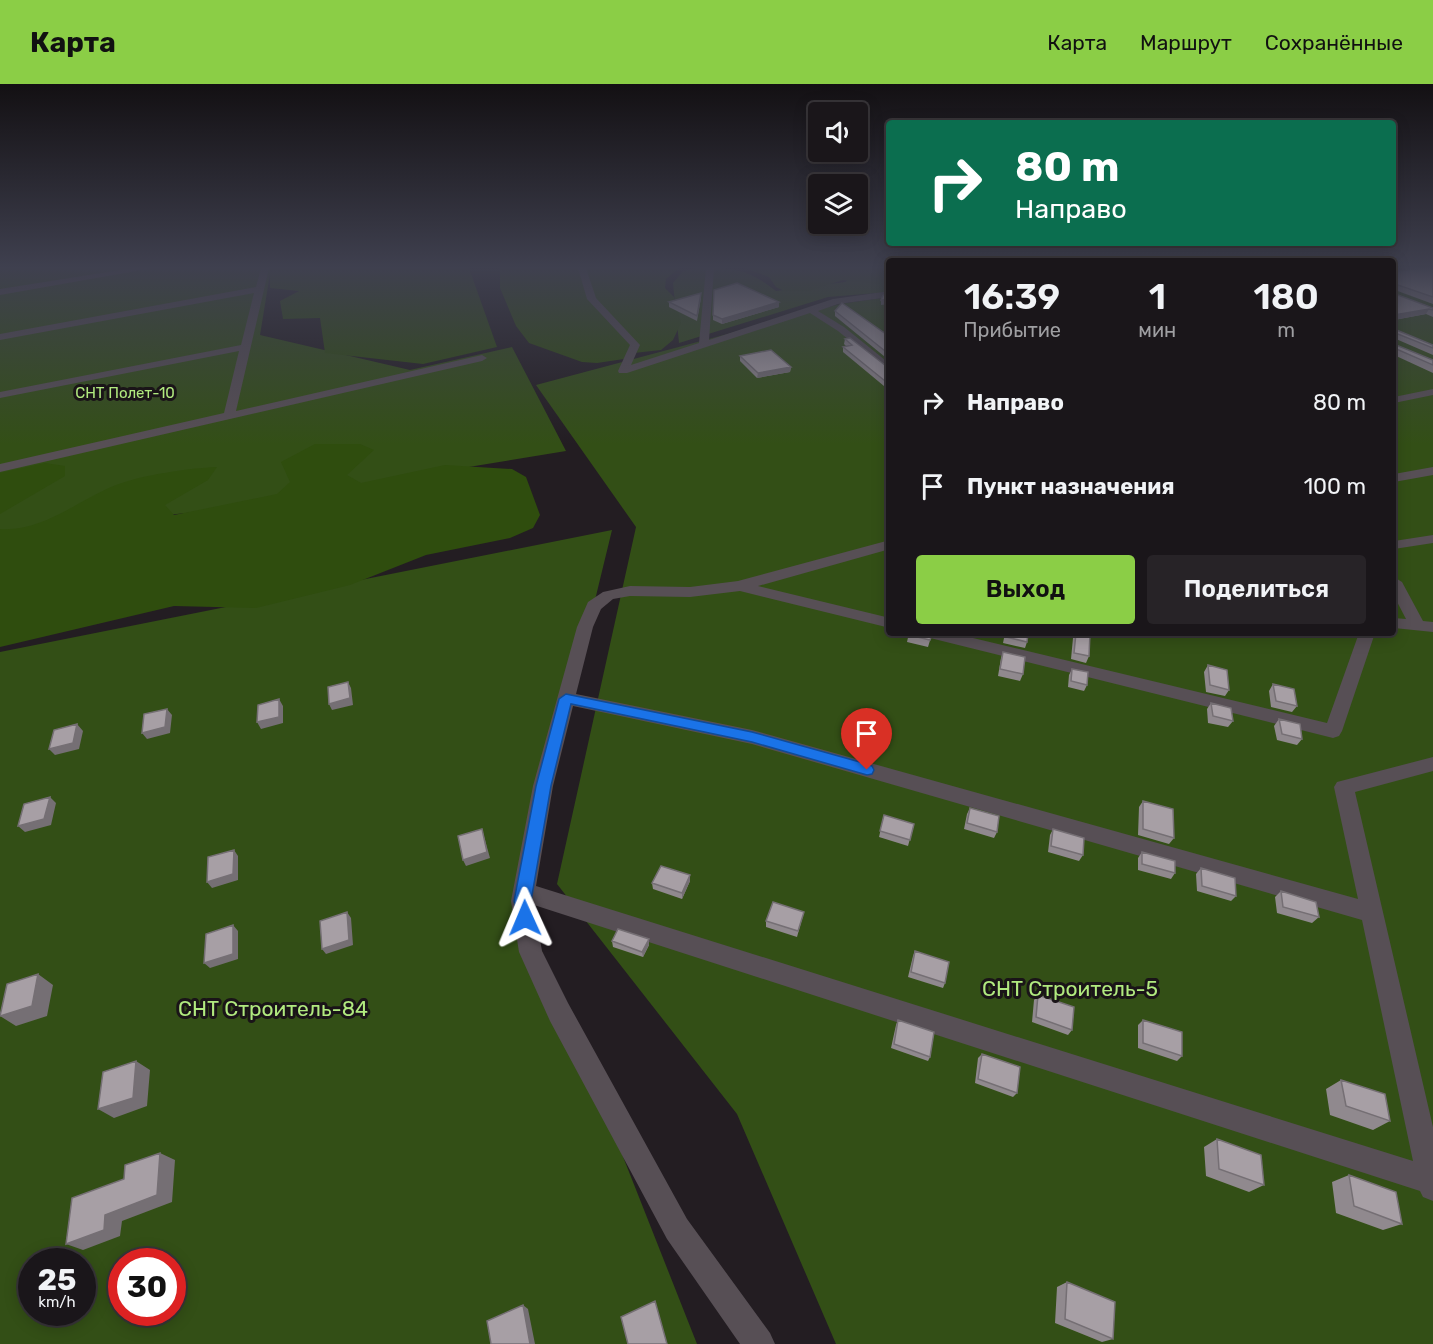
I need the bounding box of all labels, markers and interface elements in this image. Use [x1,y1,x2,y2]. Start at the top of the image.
text: Карта [30,26,116,59]
text: Карта [1047,30,1107,55]
text: Маршрут [1140,30,1232,55]
text: Сохранённые [1265,30,1403,55]
map controls [808,102,868,234]
button: sound [808,102,868,162]
text: 80 m [1015,142,1119,192]
icon: right [916,144,994,222]
button: layers [808,174,868,234]
text: Направо [1015,193,1127,225]
text: 16:39 [964,275,1060,318]
text: 1 [1149,275,1166,318]
text: 180 [1253,275,1319,318]
text: Прибытие [963,318,1061,342]
text: мин [1138,318,1176,342]
text: m [1277,318,1295,342]
park label: СНТ Полет-10 [75,384,175,402]
icon: right [916,386,949,419]
text: Направо [967,389,1064,416]
text: 80 m [1313,389,1366,416]
icon: arrive [916,470,949,503]
text: Пункт назначения [967,473,1175,500]
text: 100 m [1304,473,1366,500]
button: Выход [916,555,1135,624]
button: Поделиться [1147,555,1366,624]
pin [841,708,892,770]
icon: arrive [850,717,883,750]
position arrow [493,886,557,950]
park label: СНТ Строитель-5 [982,976,1158,1001]
park label: СНТ Строитель-84 [178,996,368,1021]
speed limit sign: 30 [108,1248,186,1326]
text: 25 [38,1262,76,1298]
text: km/h [38,1293,76,1311]

